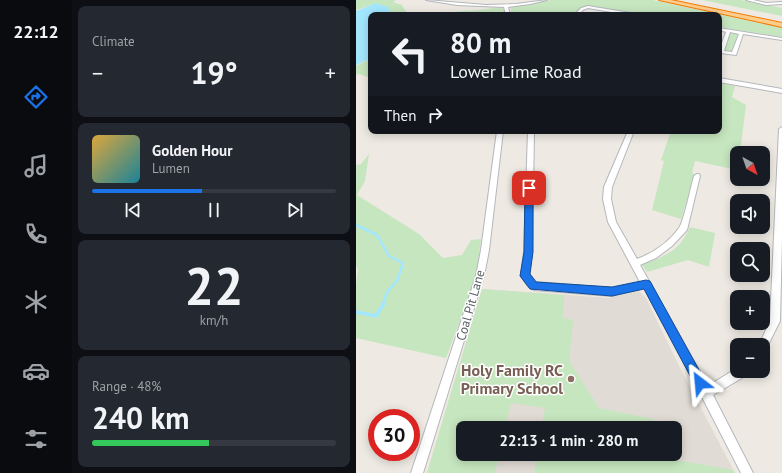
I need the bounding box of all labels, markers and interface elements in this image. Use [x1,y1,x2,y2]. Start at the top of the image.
text: 22:12 [13,20,59,43]
text: 80 m [450,24,511,61]
icon: left [384,28,436,80]
text: Climate [92,33,135,50]
text: 19° [190,53,238,92]
text: − [92,59,103,87]
text: + [325,59,336,87]
text: Lower Lime Road [450,60,582,83]
icon: directions [22,83,50,111]
icon: right [424,104,446,126]
text: Then [384,106,416,125]
text: Golden Hour [152,141,232,160]
north arrow [730,146,770,186]
map controls [730,146,770,378]
icon: music [22,152,50,180]
text: Lumen [152,160,190,177]
pin [512,171,546,205]
icon: arrive [518,177,540,199]
button: sound [730,194,770,234]
icon: previous [122,199,144,221]
icon: pause [203,199,225,221]
icon: next [284,199,306,221]
icon: phone [22,220,50,248]
button: search [730,242,770,282]
text: 22 [185,252,243,319]
street label: Coal Pit Lane [452,268,489,343]
icon: climate [22,288,50,316]
button: + [730,290,770,330]
text: km/h [200,312,228,329]
button: − [730,338,770,378]
icon: car [22,357,50,385]
place label: Holy Family RC Primary School [461,360,563,398]
position arrow [679,362,721,404]
marker: Holy Family RC Primary School [566,374,576,384]
text: Range · 48% [92,378,161,395]
text: 240 km [92,398,190,437]
speed limit sign: 30 [368,409,420,461]
icon: filters [22,425,50,453]
text: 22:13 · 1 min · 280 m [500,431,638,450]

